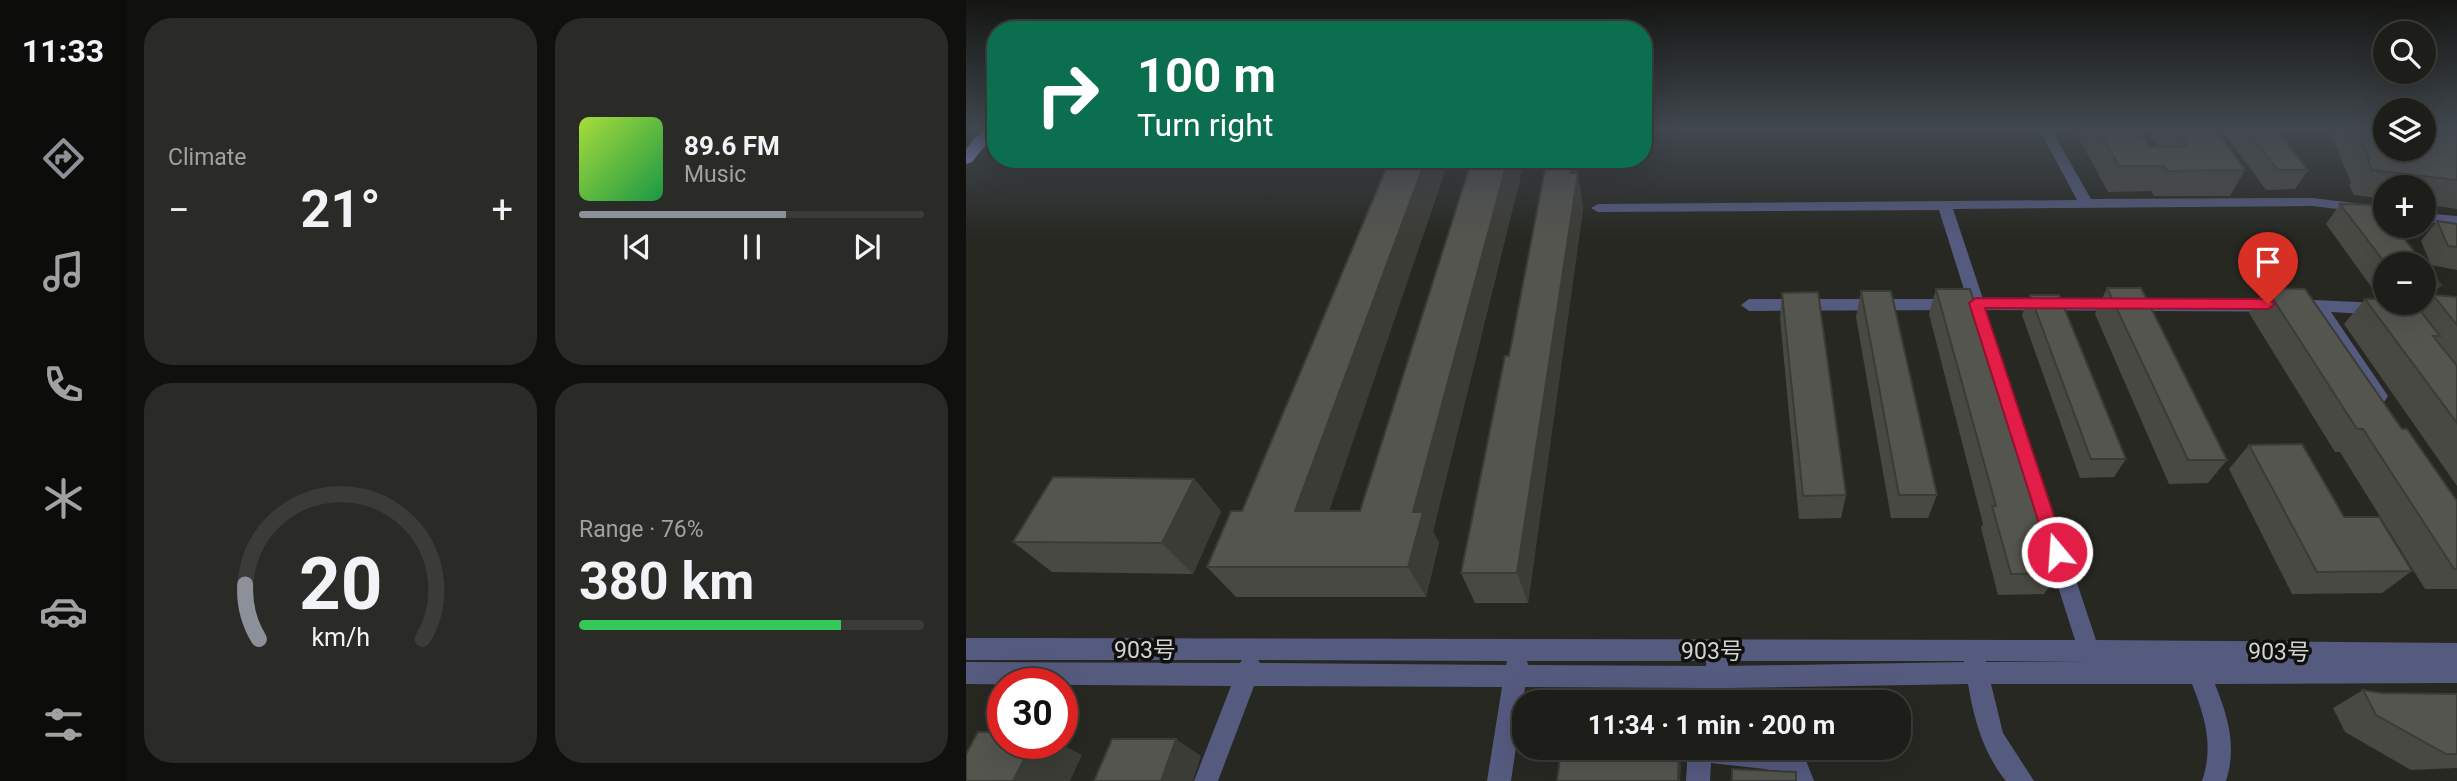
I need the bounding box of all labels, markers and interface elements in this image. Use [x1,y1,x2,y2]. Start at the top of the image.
map controls [2373,21,2436,315]
button: search [2373,21,2436,84]
text: 11:33 [22,32,104,70]
text: 100 m [1137,47,1276,104]
icon: right [1022,49,1113,140]
button: layers [2373,98,2436,161]
text: Turn right [1137,106,1273,144]
text: 89.6 FM [684,131,780,161]
icon: directions [39,134,88,183]
text: Climate [168,144,247,171]
text: Music [684,161,746,188]
button: + [2373,175,2436,238]
text: 21° [301,179,381,240]
text: − [168,188,190,232]
text: + [491,188,513,232]
icon: previous [618,228,656,266]
icon: pause [733,228,771,266]
icon: next [848,228,886,266]
pin [2238,232,2298,304]
icon: arrive [2249,243,2287,281]
icon: music [39,247,88,296]
button: − [2373,252,2436,315]
icon: phone [39,360,88,409]
icon: climate [39,474,88,523]
position arrow [2020,515,2094,589]
text: Range · 76% [579,516,704,543]
text: 20 [299,541,382,627]
text: 380 km [579,551,754,612]
icon: car [39,587,88,636]
text: km/h [311,623,370,652]
street label: 903号 [1114,637,1176,664]
street label: 903号 [1681,638,1743,665]
street label: 903号 [2248,638,2310,666]
speed limit sign: 30 [987,668,1078,759]
icon: filters [39,700,88,749]
text: 11:34 · 1 min · 200 m [1588,710,1835,740]

